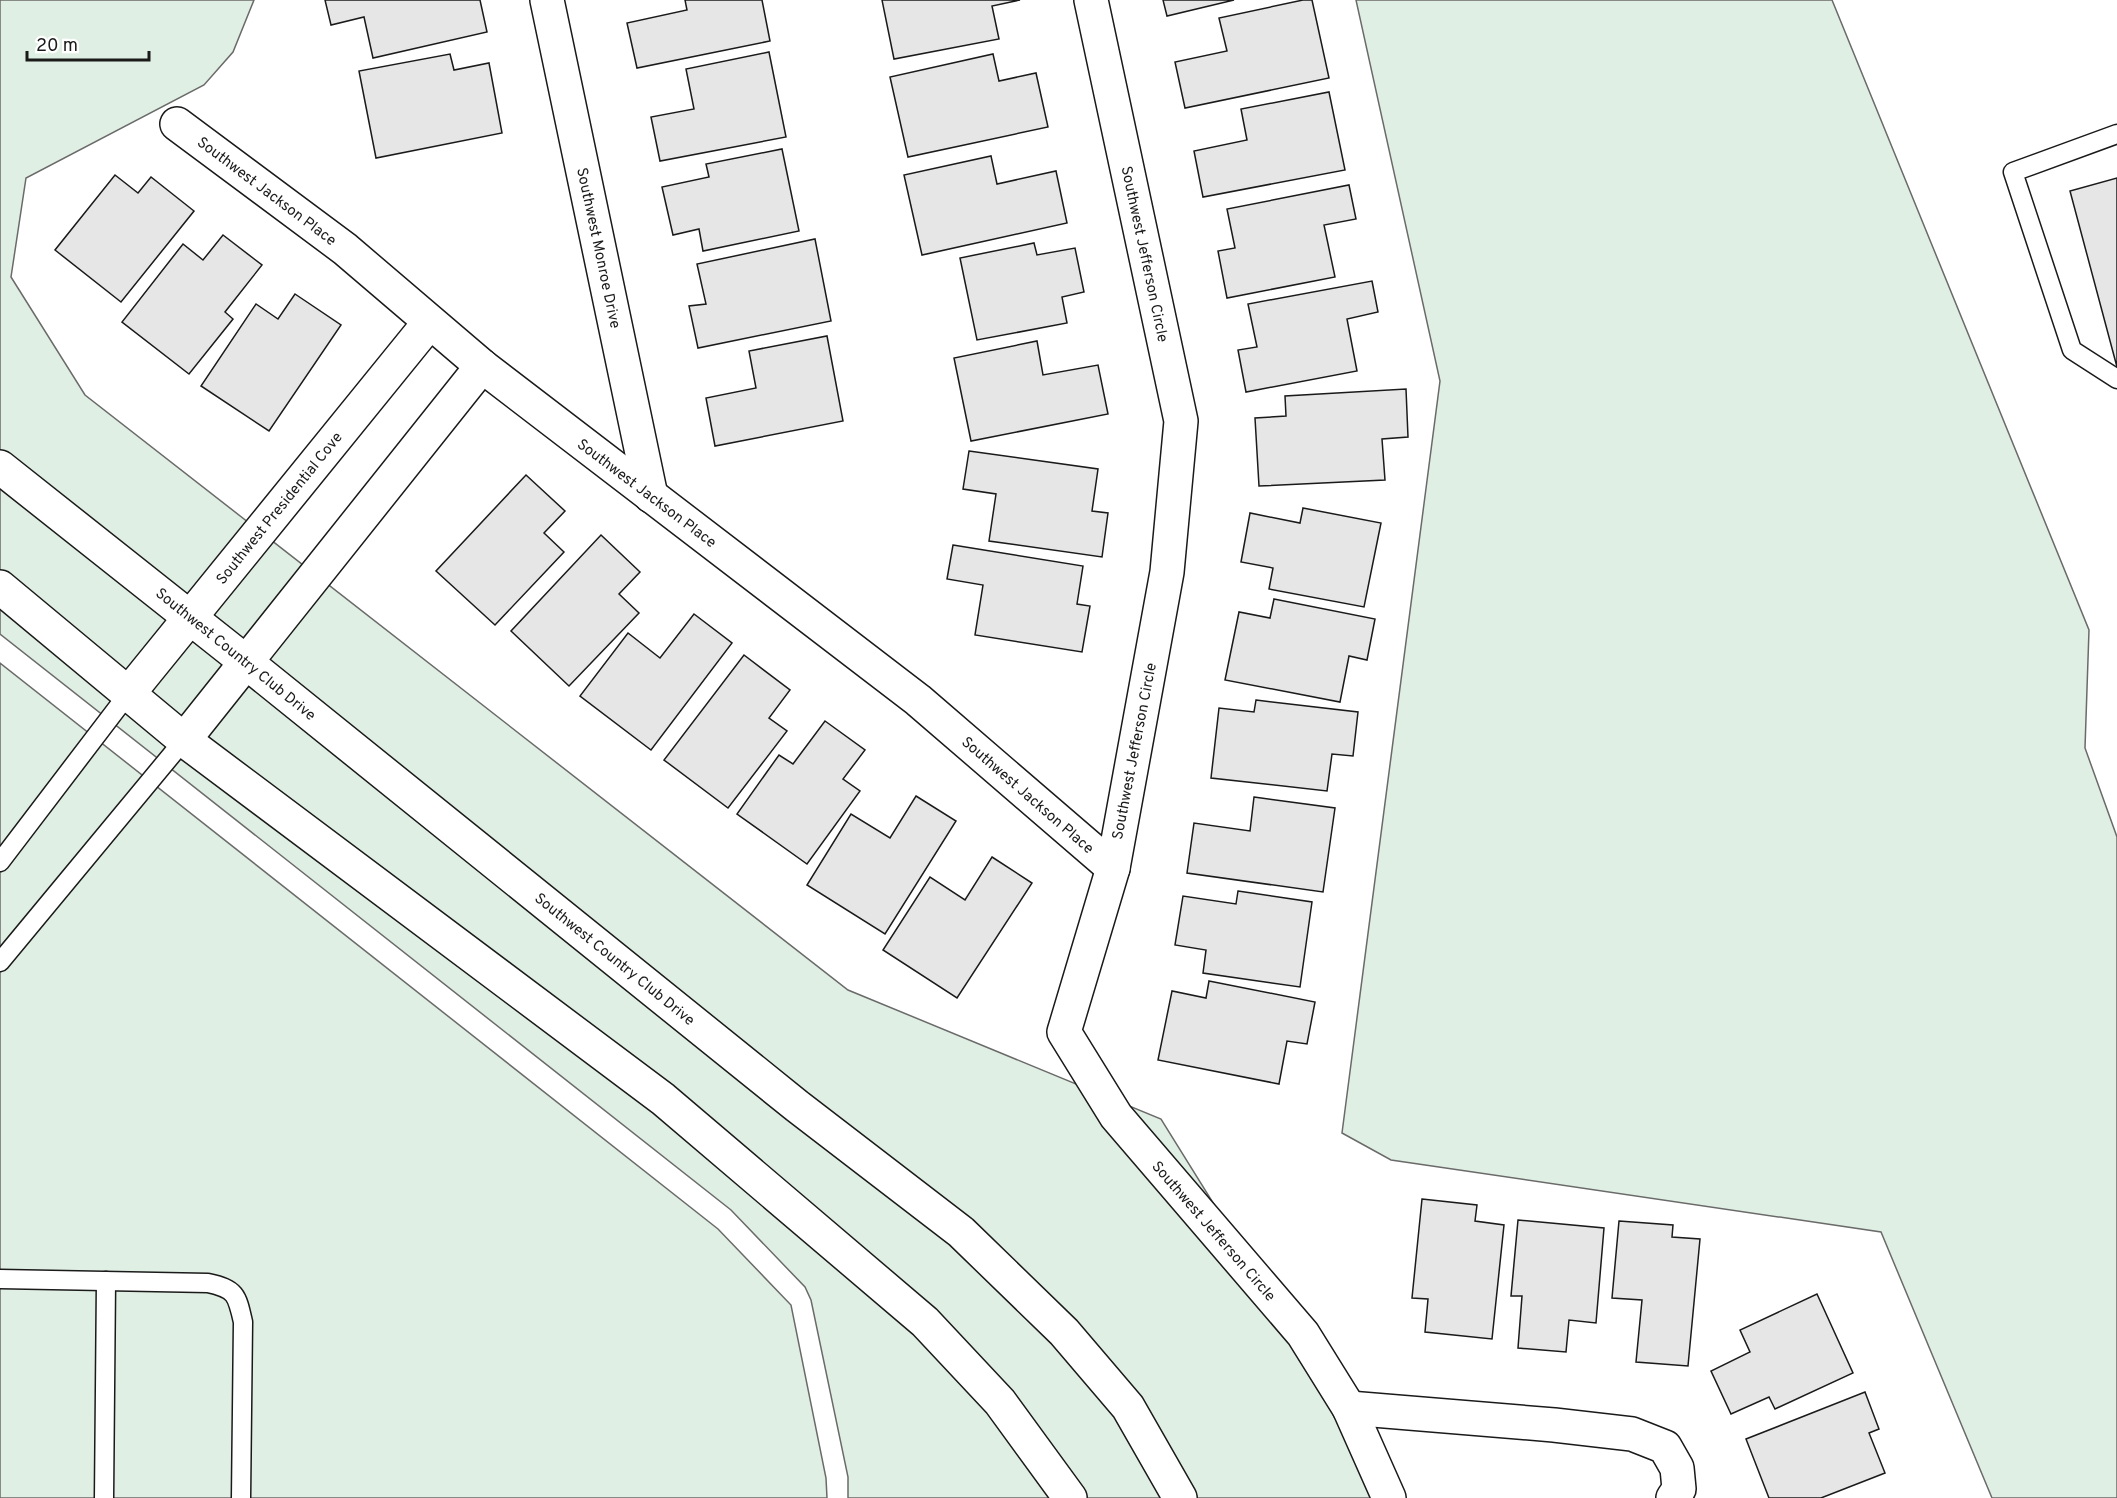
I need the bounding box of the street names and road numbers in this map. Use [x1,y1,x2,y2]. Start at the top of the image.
street label: Southwest Jackson Place [193,134,340,251]
street label: Southwest Jefferson Circle [1116,164,1172,344]
street label: Southwest Monroe Drive [571,166,624,330]
street label: Southwest Presidential Cove [213,429,348,589]
street label: Southwest Jackson Place [573,436,720,553]
street label: Southwest Country Club Drive [151,585,319,726]
street label: Southwest Jefferson Circle [1109,661,1162,841]
street label: Southwest Jackson Place [957,733,1097,859]
street label: Southwest Country Club Drive [530,890,698,1031]
street label: Southwest Jefferson Circle [1147,1158,1279,1306]

